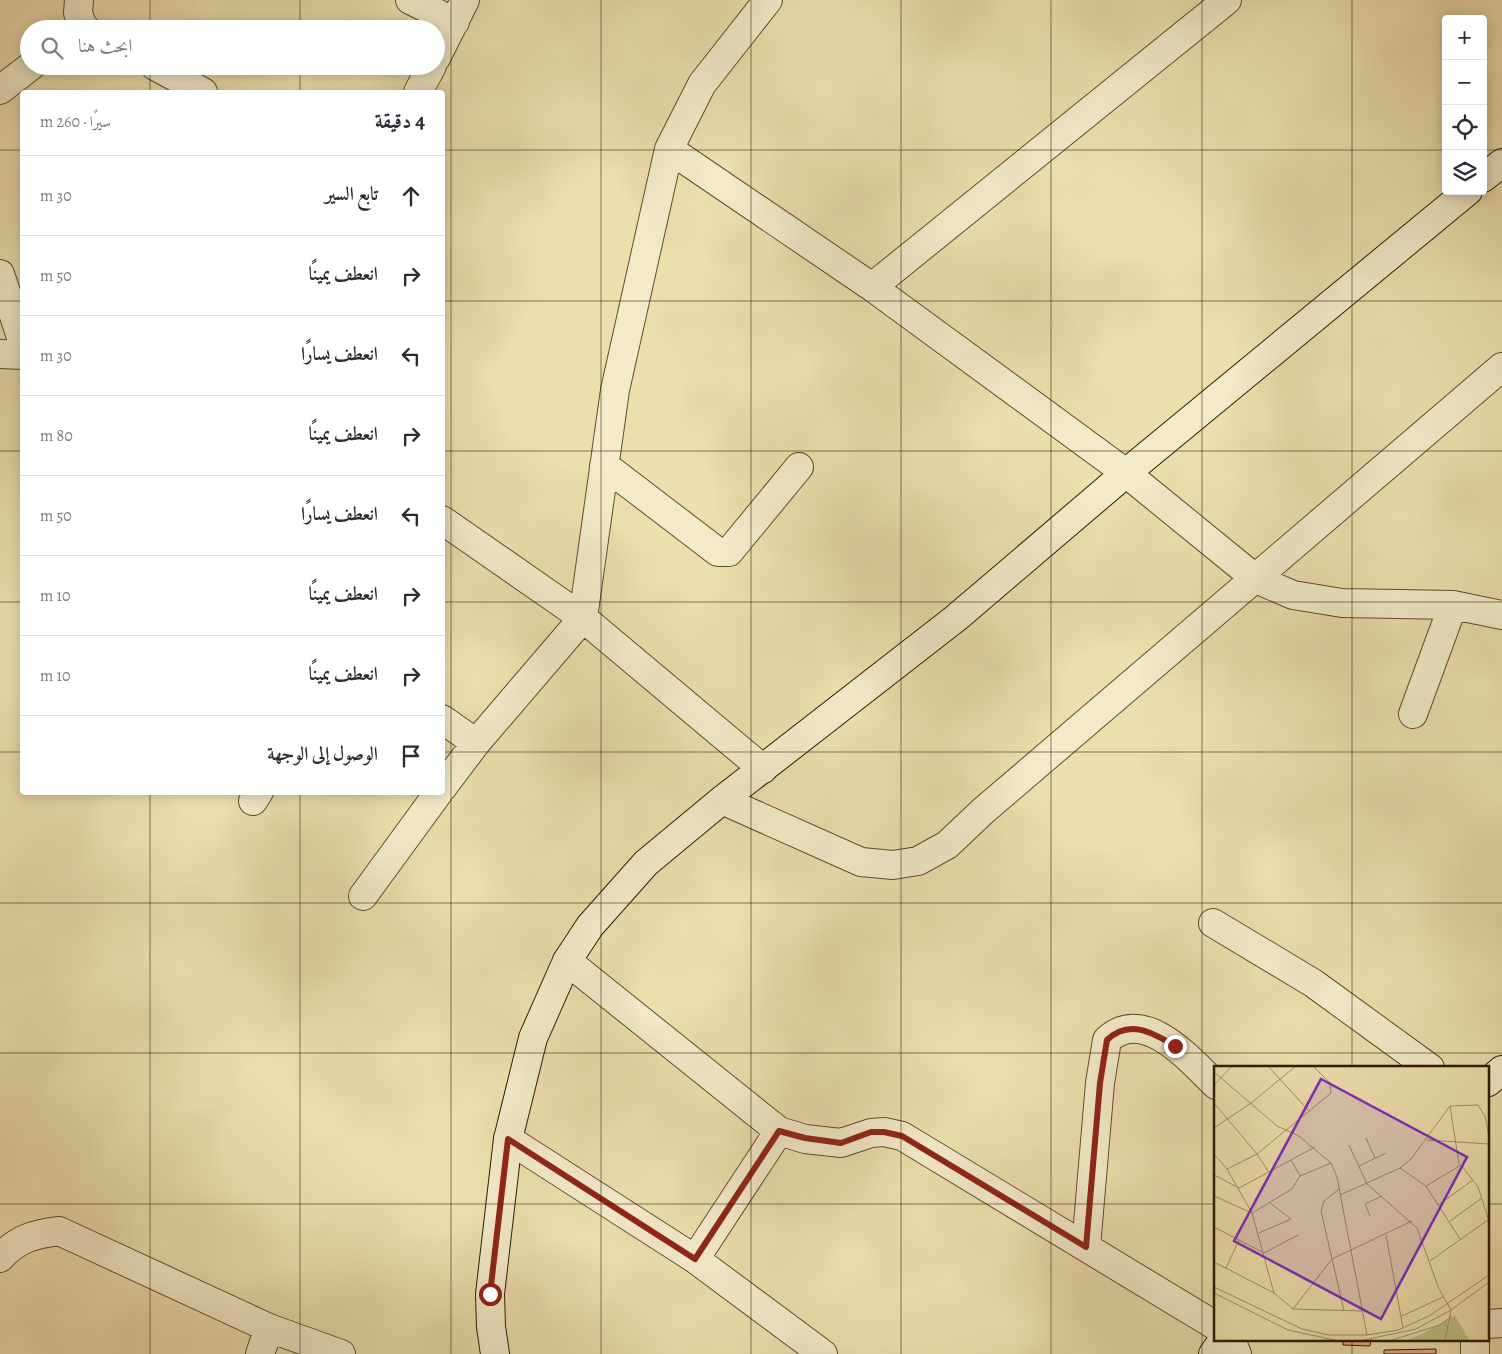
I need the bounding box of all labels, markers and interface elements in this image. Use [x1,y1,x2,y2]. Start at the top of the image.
map controls [1442,15,1487,195]
button: + [1442,15,1487,60]
search box [20,20,445,75]
text: ابحث هنا [78,33,132,59]
icon: search [38,34,66,62]
button: − [1442,60,1487,105]
button: locate [1442,105,1487,150]
text: 4 دقيقة [375,107,425,135]
text: سيرًا · 260 m [40,111,111,133]
button: layers [1442,150,1487,195]
text: تابع السير [325,181,378,207]
icon: ahead [397,182,425,210]
text: 30 m [40,185,72,207]
text: انعطف يمينًا [308,261,378,287]
icon: right [397,262,425,290]
text: 50 m [40,265,72,287]
text: انعطف يسارًا [301,341,378,367]
icon: left [397,342,425,370]
text: 30 m [40,345,72,367]
text: انعطف يمينًا [308,421,378,447]
icon: right [397,422,425,450]
text: 80 m [40,425,73,447]
text: انعطف يسارًا [301,501,378,527]
icon: left [397,502,425,530]
text: 50 m [40,505,72,527]
text: انعطف يمينًا [308,581,378,607]
icon: right [397,582,425,610]
text: 10 m [40,585,71,607]
text: انعطف يمينًا [308,661,378,687]
icon: right [397,662,425,690]
text: 10 m [40,665,71,687]
text: الوصول إلى الوجهة [267,741,378,767]
icon: arrive [397,742,425,770]
route end [1164,1035,1187,1058]
inset map [1214,1066,1490,1342]
route start [479,1283,502,1306]

